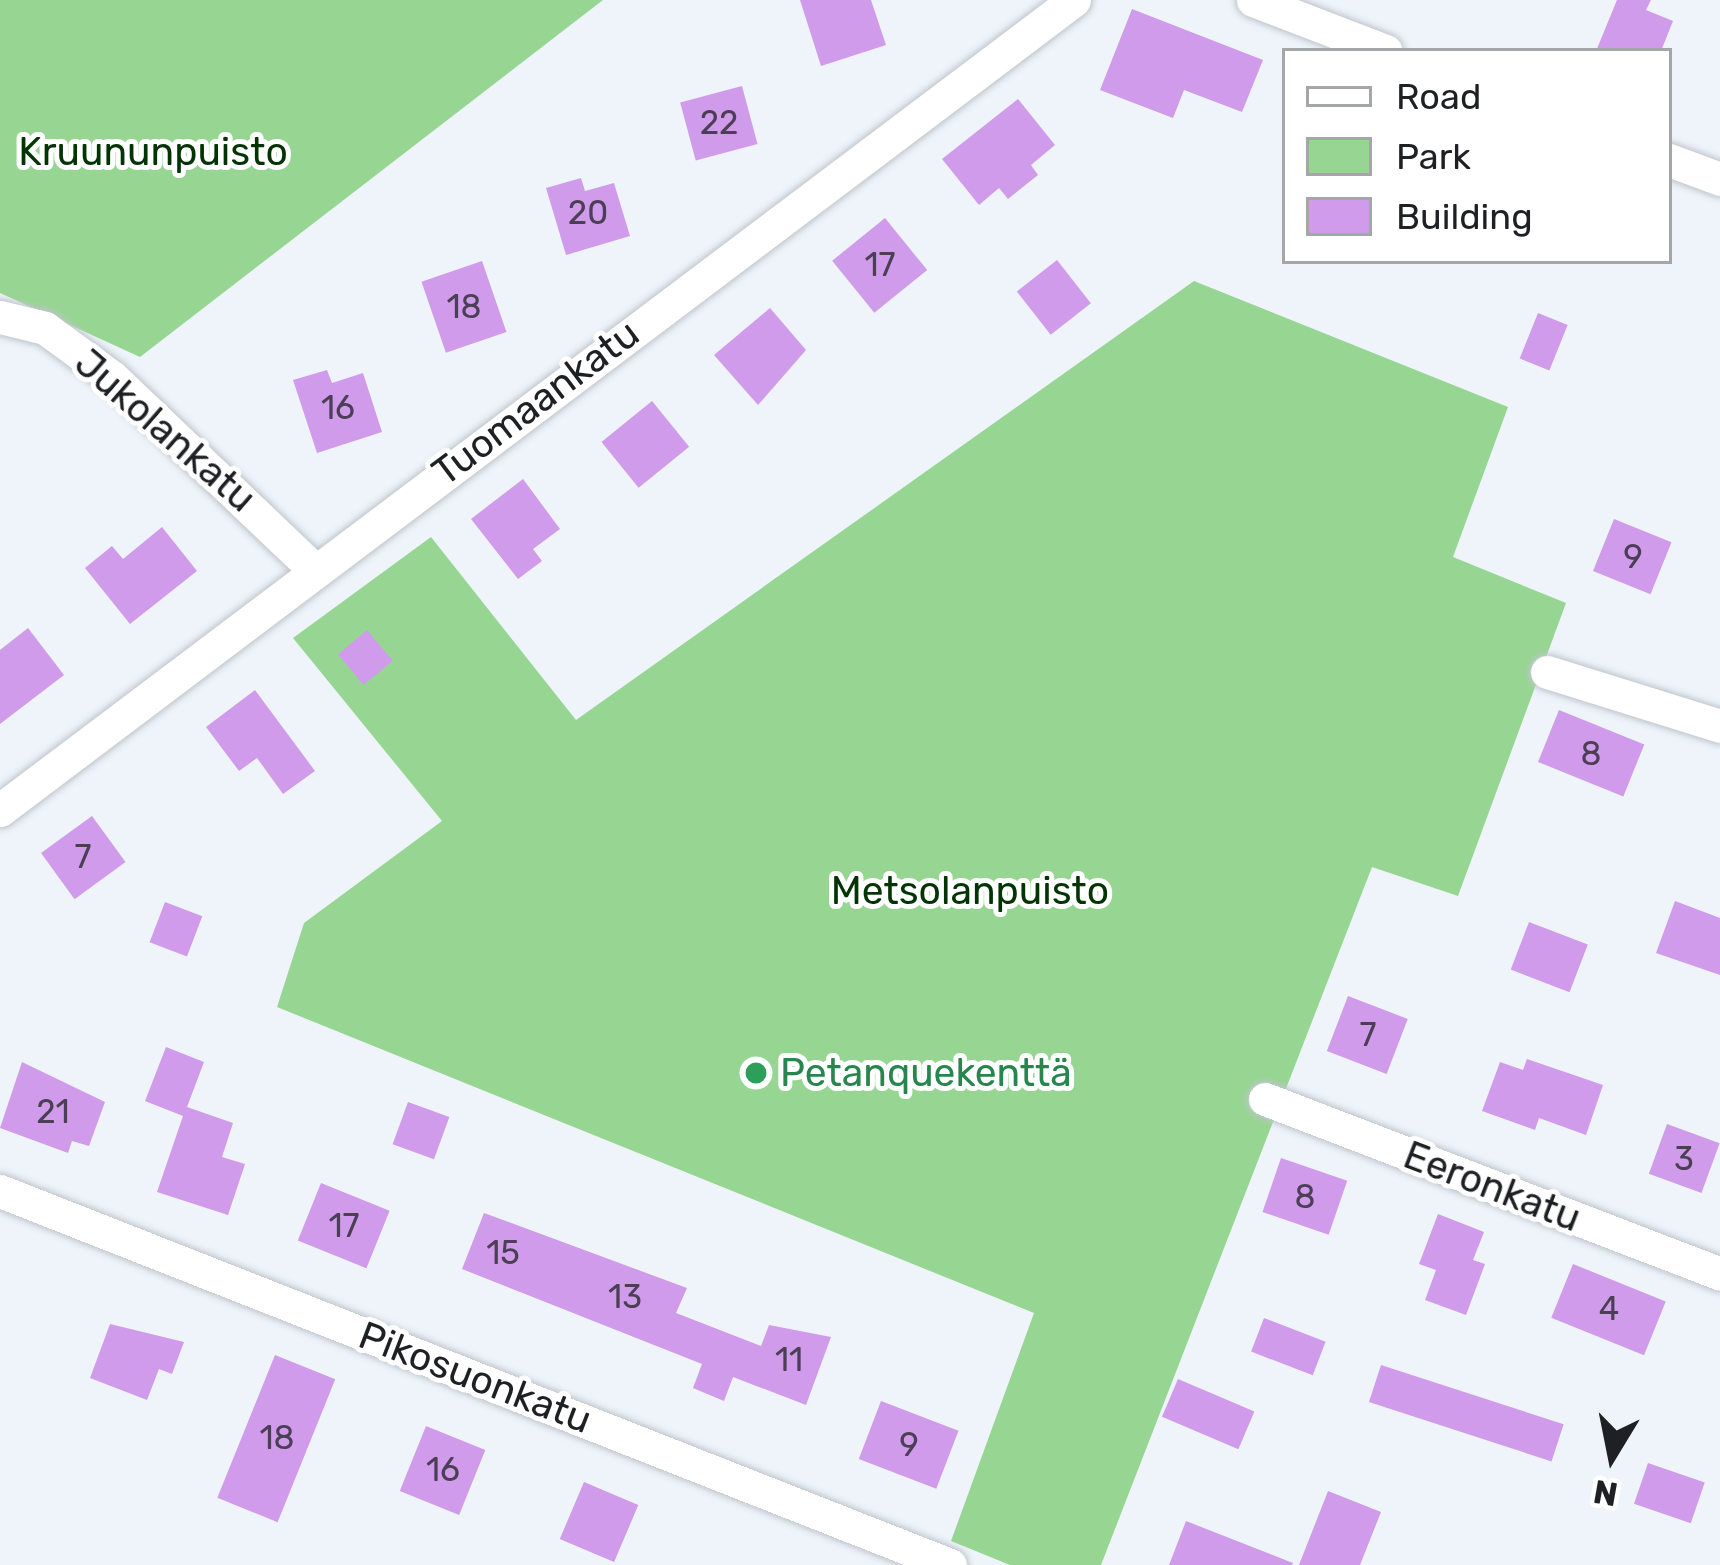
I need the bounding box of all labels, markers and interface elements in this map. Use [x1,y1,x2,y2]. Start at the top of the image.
legend [1282,48,1672,264]
text: Road [1396,75,1481,118]
house number: 22 [700,103,738,143]
park label: Kruununpuisto [18,129,288,175]
text: Park [1396,135,1471,178]
house number: 20 [568,193,608,233]
text: Building [1396,195,1533,238]
house number: 17 [864,245,896,285]
house number: 18 [446,287,482,327]
street label: Tuomaankatu [423,310,649,496]
street label: Jukolankatu [65,340,265,522]
house number: 16 [321,388,355,428]
house number: 9 [1623,537,1643,577]
house number: 8 [1581,734,1601,774]
house number: 7 [75,837,91,877]
park label: Metsolanpuisto [831,868,1109,914]
house number: 7 [1360,1015,1376,1055]
place label: Petanquekenttä [780,1050,1072,1096]
marker: Petanquekenttä [743,1060,769,1086]
house number: 21 [36,1092,70,1132]
street label: Eeronkatu [1397,1132,1587,1242]
house number: 3 [1674,1139,1694,1179]
house number: 8 [1295,1177,1315,1217]
house number: 17 [328,1206,360,1246]
house number: 15 [486,1233,520,1273]
house number: 13 [608,1277,642,1317]
house number: 4 [1599,1289,1619,1329]
street label: Pikosuonkatu [352,1312,598,1444]
house number: 11 [775,1340,803,1380]
north arrow [1552,1397,1672,1517]
house number: 18 [259,1418,295,1458]
house number: 9 [899,1425,919,1465]
house number: 16 [426,1450,460,1490]
text: N [1591,1472,1621,1514]

